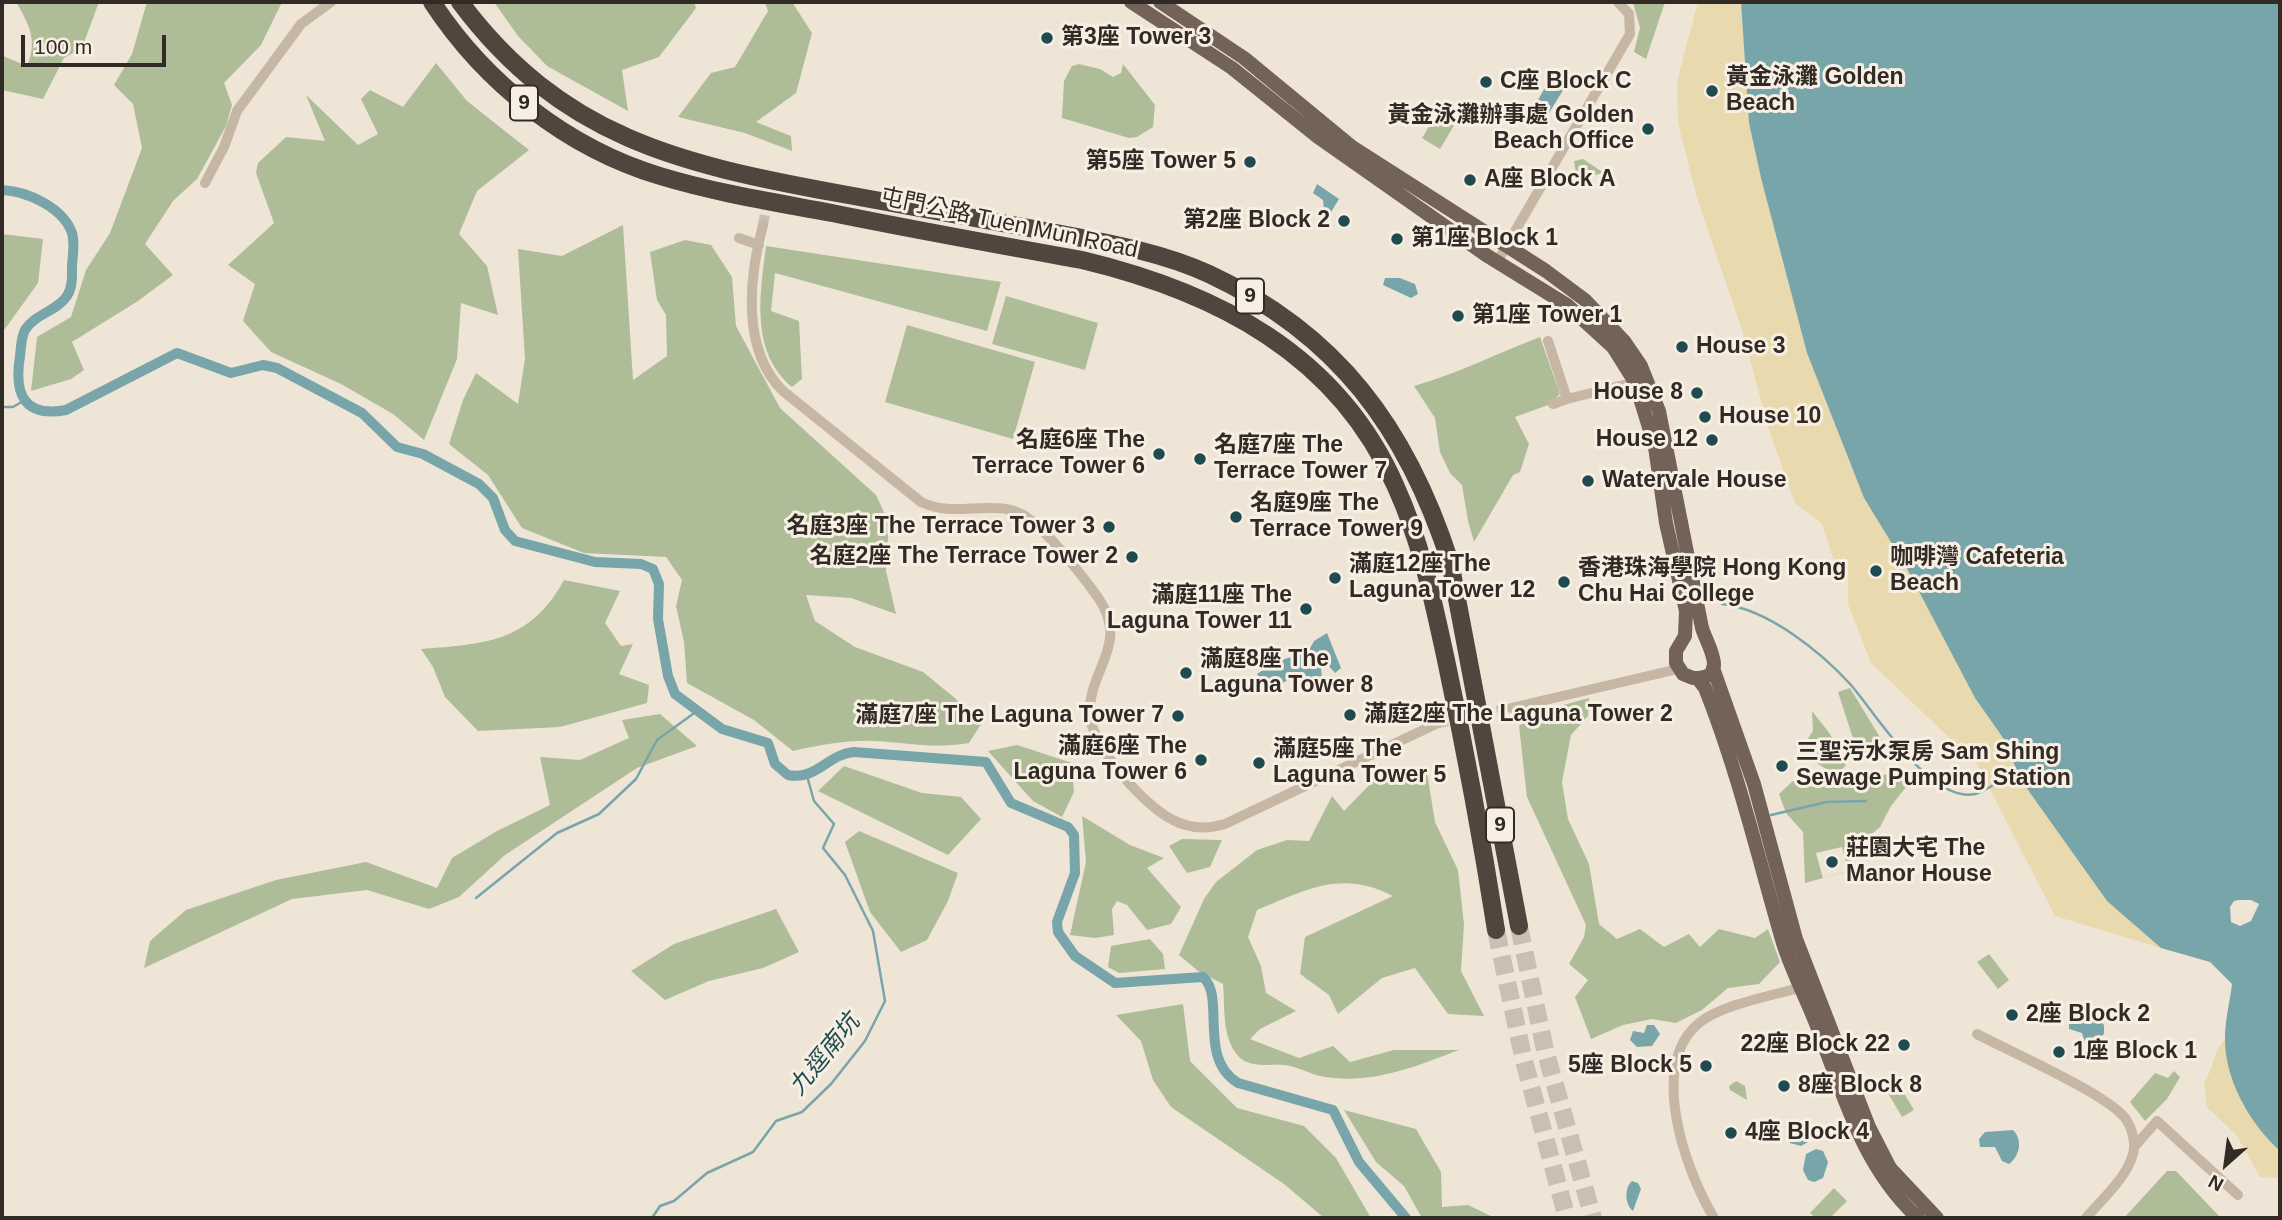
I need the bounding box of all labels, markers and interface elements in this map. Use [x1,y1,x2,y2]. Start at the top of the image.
scale bar [24,21,170,65]
place label: 第3座 Tower 3 [1061,24,1211,52]
marker: 第3座 Tower 3 [1039,30,1055,46]
text: 100 m [34,35,92,58]
place label: 黃金泳灘 Golden Beach [1726,64,1904,118]
place label: C座 Block C [1500,68,1632,96]
marker: C座 Block C [1478,74,1494,90]
marker: 黃金泳灘 Golden Beach [1704,83,1720,99]
road number: 9 [510,86,538,120]
place label: 黃金泳灘辦事處 Golden Beach Office [1387,102,1634,156]
marker: 黃金泳灘辦事處 Golden Beach Office [1640,121,1656,137]
place label: 第5座 Tower 5 [1086,148,1236,176]
marker: 第5座 Tower 5 [1242,154,1258,170]
place label: A座 Block A [1484,166,1616,194]
marker: A座 Block A [1462,172,1478,188]
street label: 屯門公路 Tuen Mun Road [878,183,1140,265]
place label: 第2座 Block 2 [1183,207,1330,235]
marker: 第2座 Block 2 [1336,213,1352,229]
place label: 第1座 Block 1 [1411,225,1558,253]
marker: 第1座 Block 1 [1389,231,1405,247]
road number: 9 [1236,278,1264,314]
place label: 第1座 Tower 1 [1472,302,1622,330]
marker: 第1座 Tower 1 [1450,308,1466,324]
place label: House 3 [1696,333,1785,361]
marker: House 3 [1674,339,1690,355]
place label: House 8 [1594,379,1683,407]
marker: House 8 [1689,385,1705,401]
place label: House 10 [1719,403,1821,431]
marker: House 10 [1697,409,1713,425]
place label: House 12 [1596,426,1698,454]
place label: 名庭6座 The Terrace Tower 6 [972,427,1145,481]
place label: 名庭7座 The Terrace Tower 7 [1214,432,1387,486]
marker: House 12 [1704,432,1720,448]
marker: 名庭6座 The Terrace Tower 6 [1151,446,1167,462]
marker: 名庭7座 The Terrace Tower 7 [1192,451,1208,467]
place label: Watervale House [1602,467,1786,495]
marker: Watervale House [1580,473,1596,489]
place label: 名庭9座 The Terrace Tower 9 [1250,490,1423,544]
marker: 名庭9座 The Terrace Tower 9 [1228,509,1244,525]
place label: 名庭3座 The Terrace Tower 3 [787,513,1095,541]
marker: 名庭3座 The Terrace Tower 3 [1101,519,1117,535]
place label: 名庭2座 The Terrace Tower 2 [810,543,1118,571]
place label: 咖啡灣 Cafeteria Beach [1890,544,2064,598]
marker: 名庭2座 The Terrace Tower 2 [1124,549,1140,565]
place label: 滿庭12座 The Laguna Tower 12 [1349,551,1535,605]
place label: 香港珠海學院 Hong Kong Chu Hai College [1578,555,1846,609]
marker: 咖啡灣 Cafeteria Beach [1868,563,1884,579]
marker: 滿庭12座 The Laguna Tower 12 [1327,570,1343,586]
marker: 香港珠海學院 Hong Kong Chu Hai College [1556,574,1572,590]
place label: 滿庭11座 The Laguna Tower 11 [1107,582,1292,636]
marker: 滿庭11座 The Laguna Tower 11 [1298,601,1314,617]
place label: 滿庭8座 The Laguna Tower 8 [1200,646,1373,700]
marker: 滿庭8座 The Laguna Tower 8 [1178,665,1194,681]
place label: 滿庭2座 The Laguna Tower 2 [1364,701,1673,729]
place label: 滿庭7座 The Laguna Tower 7 [855,702,1164,730]
marker: 滿庭2座 The Laguna Tower 2 [1342,707,1358,723]
marker: 滿庭7座 The Laguna Tower 7 [1170,708,1186,724]
place label: 滿庭6座 The Laguna Tower 6 [1014,733,1187,787]
place label: 滿庭5座 The Laguna Tower 5 [1273,736,1446,790]
place label: 三聖污水泵房 Sam Shing Sewage Pumping Station [1796,739,2071,793]
marker: 滿庭6座 The Laguna Tower 6 [1193,752,1209,768]
marker: 滿庭5座 The Laguna Tower 5 [1251,755,1267,771]
marker: 三聖污水泵房 Sam Shing Sewage Pumping Station [1774,758,1790,774]
road number: 9 [1486,808,1514,842]
place label: 莊園大宅 The Manor House [1846,835,1992,889]
marker: 莊園大宅 The Manor House [1824,854,1840,870]
place label: 2座 Block 2 [2026,1001,2150,1029]
marker: 2座 Block 2 [2004,1007,2020,1023]
water label: 九逕南坑 [784,1009,866,1101]
place label: 22座 Block 22 [1740,1031,1890,1059]
marker: 22座 Block 22 [1896,1037,1912,1053]
place label: 1座 Block 1 [2073,1038,2197,1066]
marker: 1座 Block 1 [2051,1044,2067,1060]
place label: 5座 Block 5 [1568,1052,1692,1080]
marker: 5座 Block 5 [1698,1058,1714,1074]
place label: 8座 Block 8 [1798,1072,1922,1100]
marker: 8座 Block 8 [1776,1078,1792,1094]
place label: 4座 Block 4 [1745,1119,1869,1147]
marker: 4座 Block 4 [1723,1125,1739,1141]
north arrow [2191,1129,2261,1199]
text: N [2205,1170,2227,1195]

